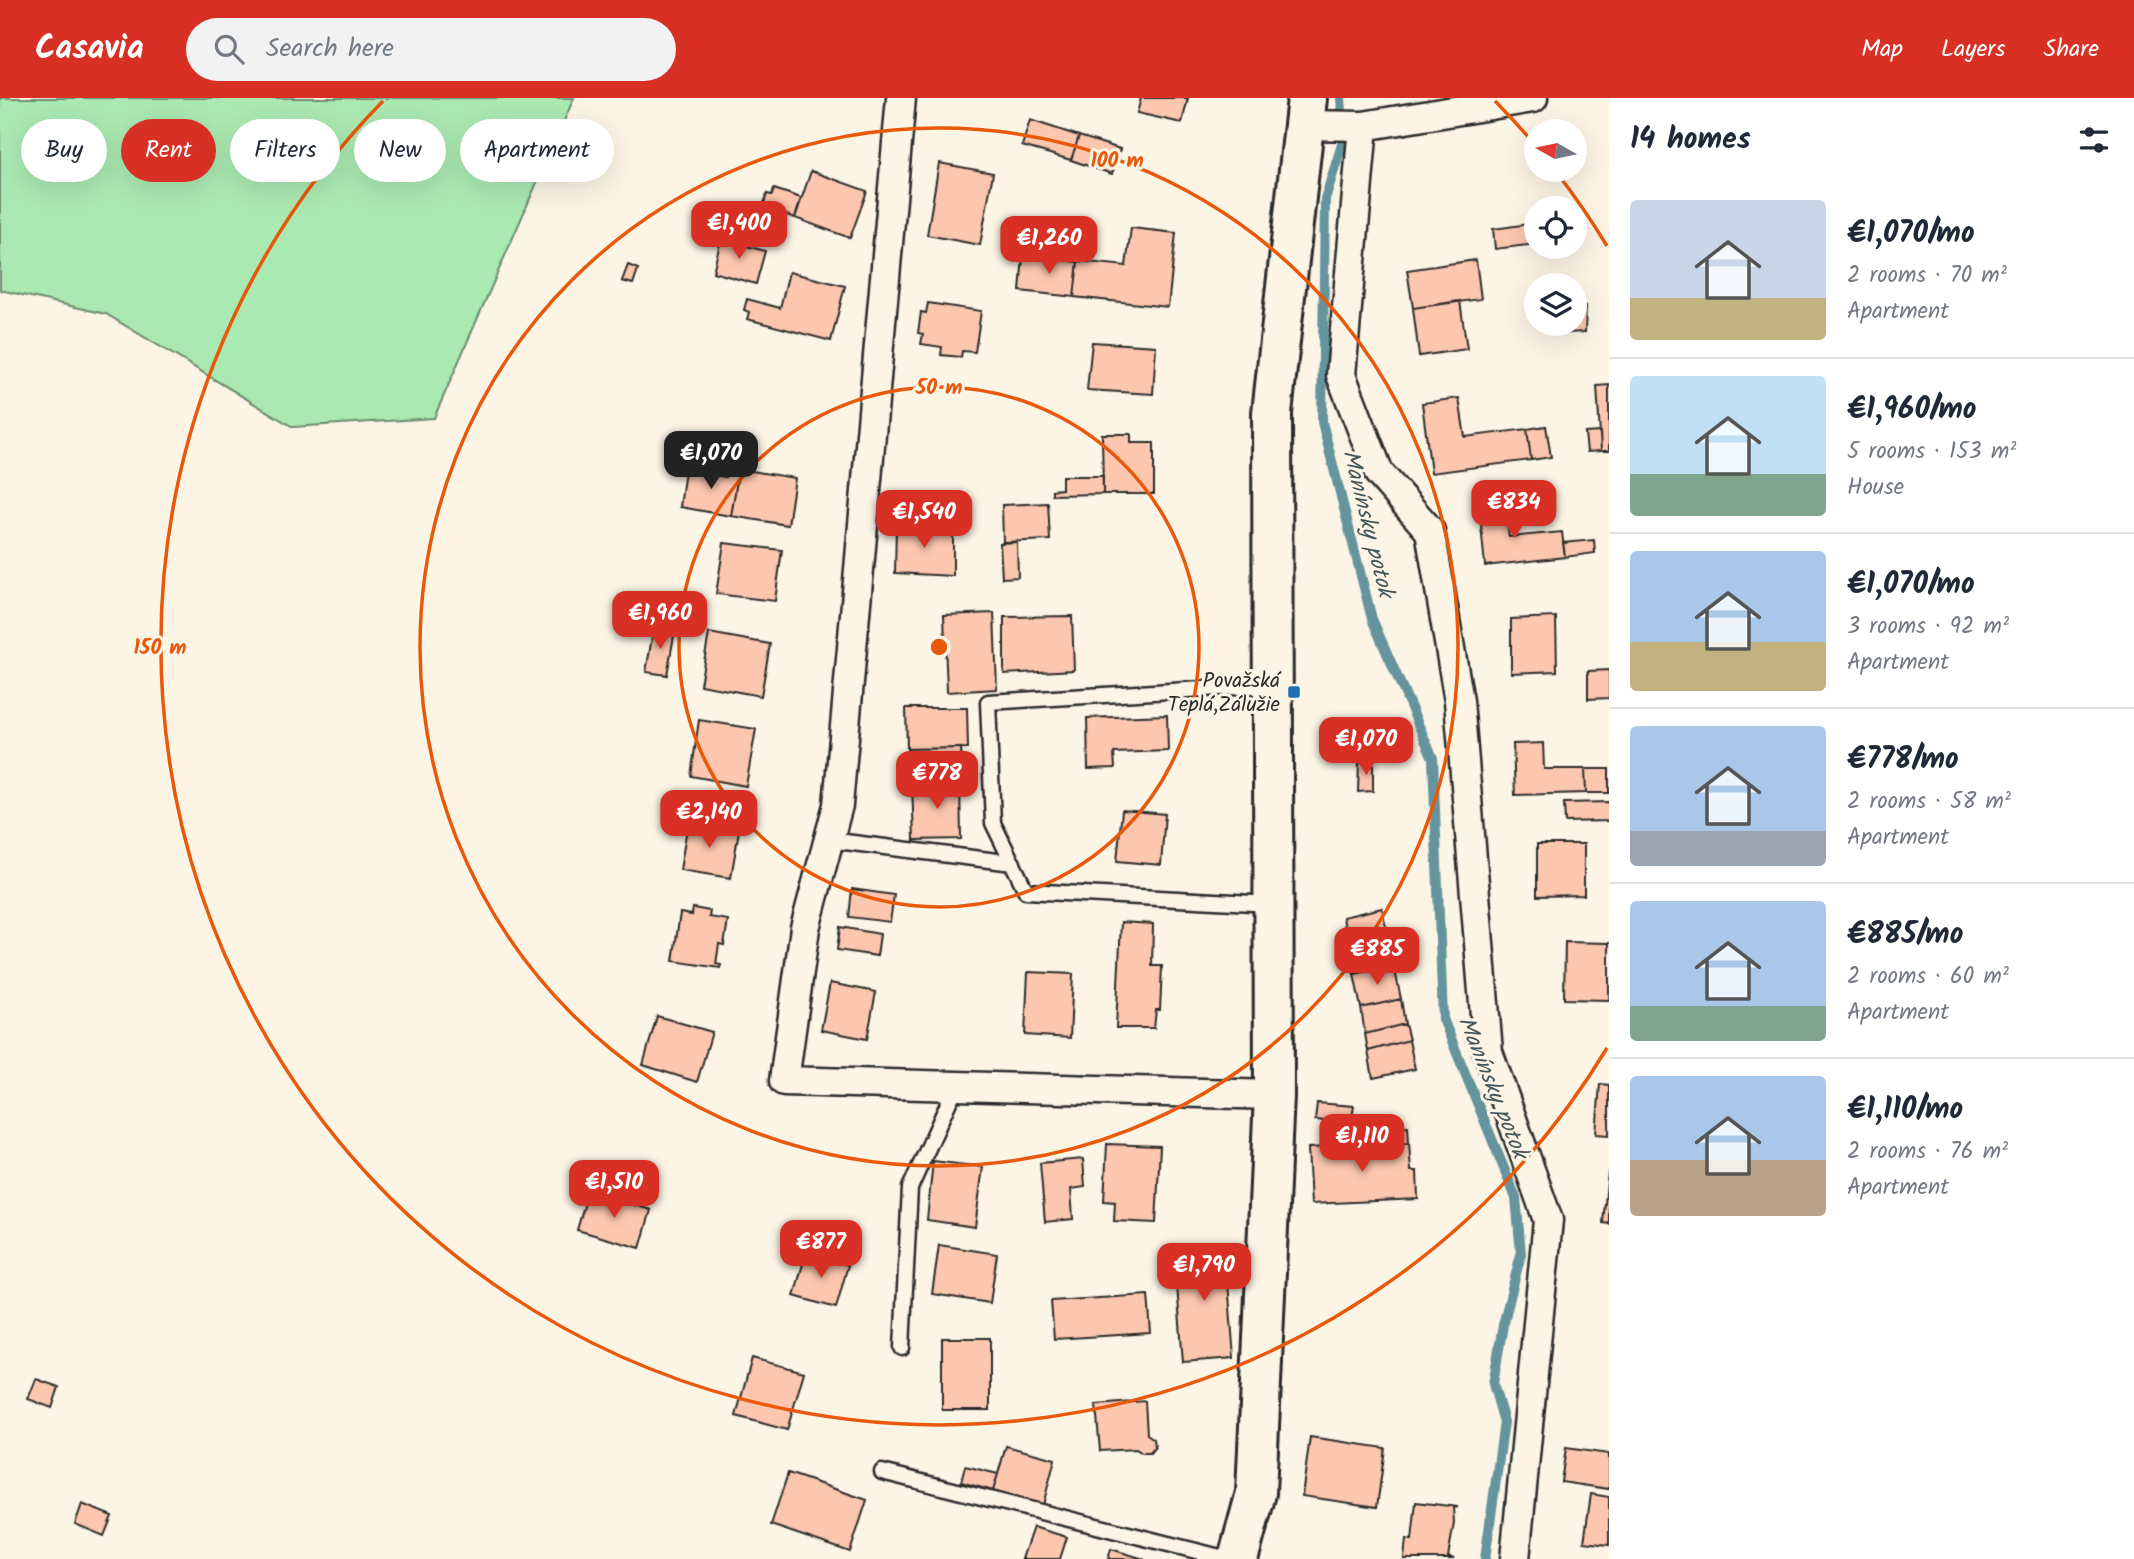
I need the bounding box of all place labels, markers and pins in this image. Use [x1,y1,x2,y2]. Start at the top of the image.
pin: €1,400 [682,202,796,261]
pin: €1,260 [992,216,1106,276]
pin: €1,070 [654,432,768,491]
pin: €834 [1473,480,1555,540]
pin: €1,540 [867,490,981,550]
pin: €1,960 [603,592,717,651]
centre of rings [927,635,951,659]
place label: Považská Teplá,Zálužie [1168,665,1282,722]
marker: Považská Teplá,Zálužie [1286,684,1302,700]
pin: €1,070 [1309,718,1423,777]
pin: €778 [896,752,978,811]
pin: €2,140 [652,790,766,850]
pin: €885 [1336,928,1418,987]
pin: €1,110 [1305,1114,1419,1174]
pin: €1,510 [557,1160,671,1220]
pin: €877 [780,1220,862,1280]
pin: €1,790 [1147,1244,1261,1303]

